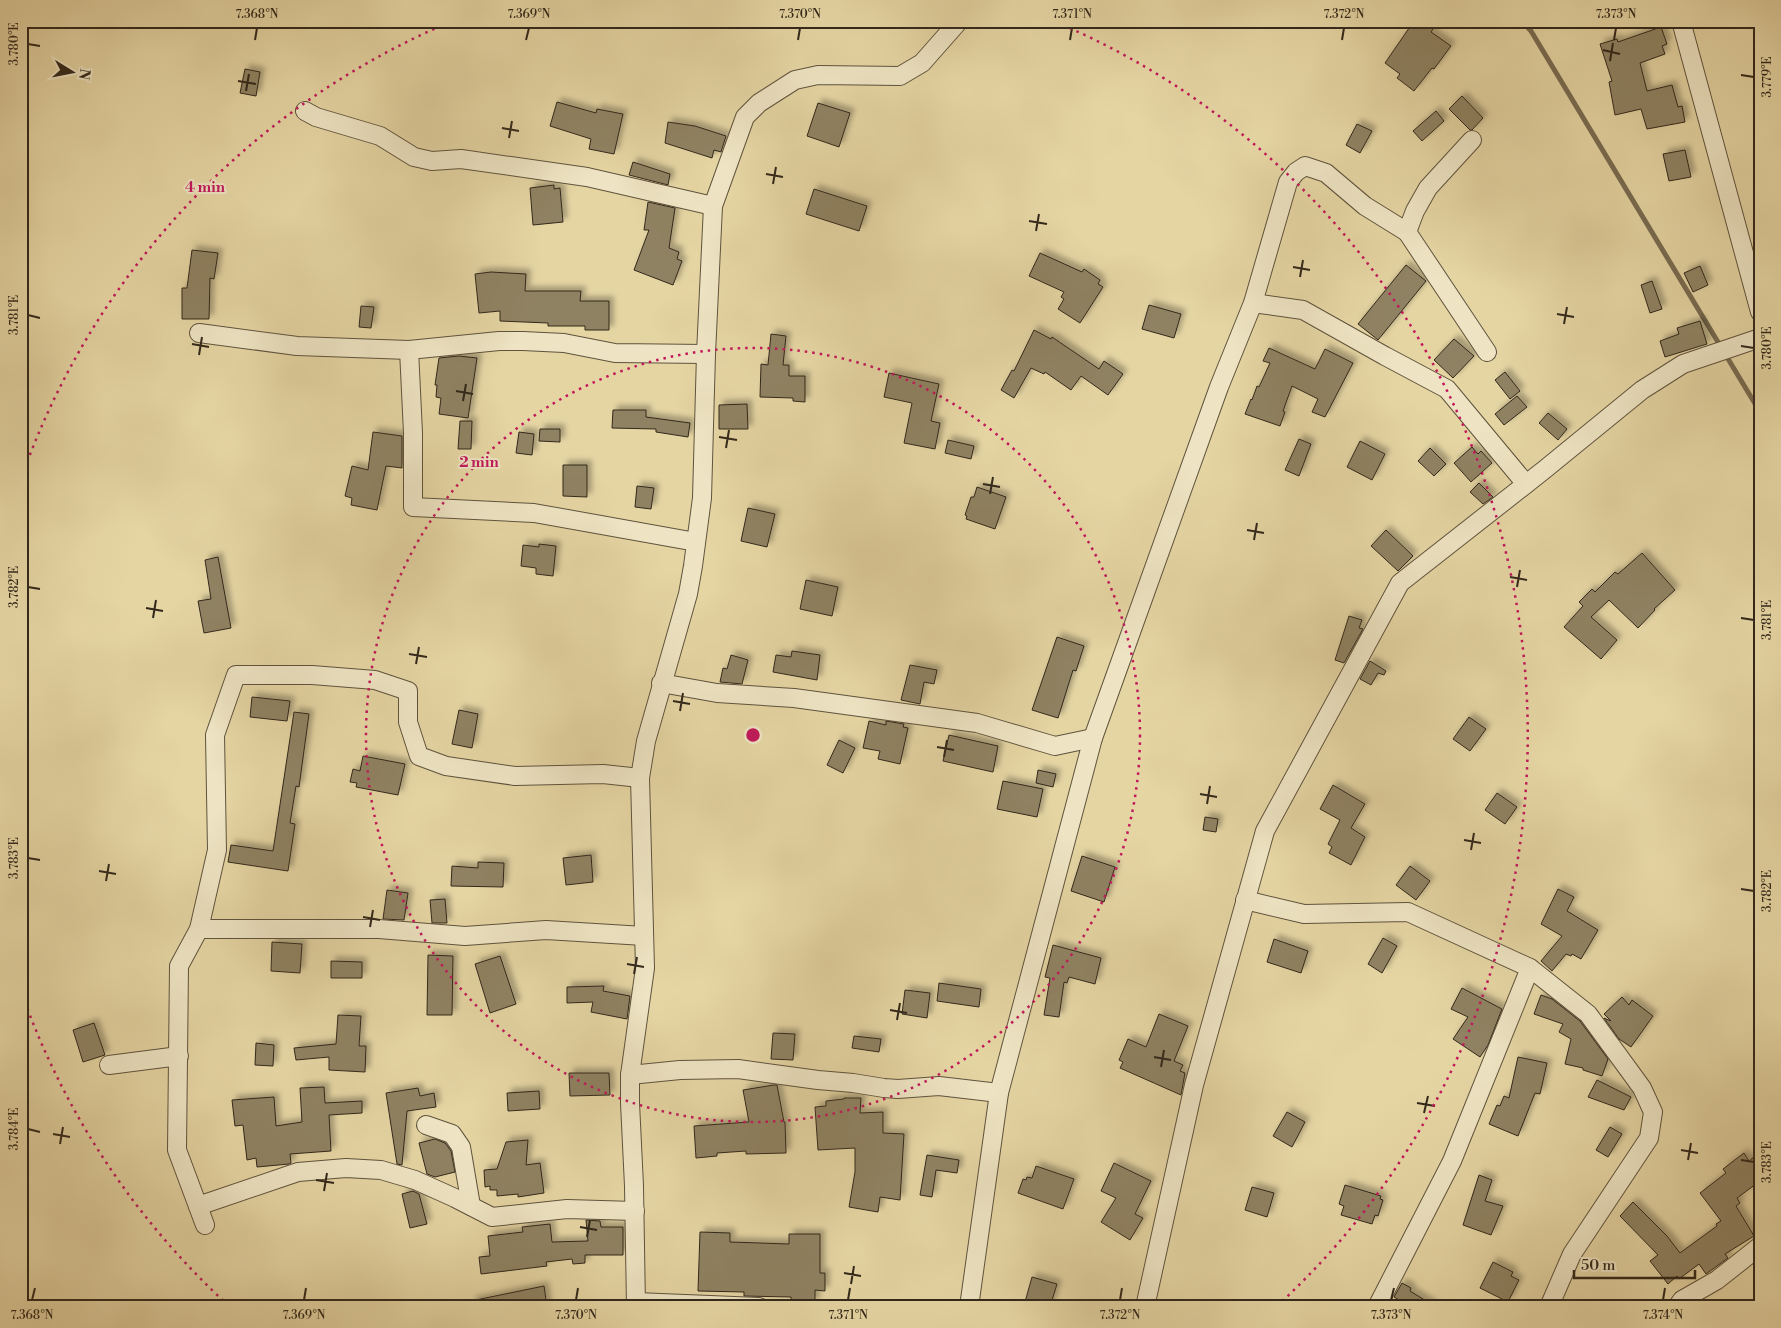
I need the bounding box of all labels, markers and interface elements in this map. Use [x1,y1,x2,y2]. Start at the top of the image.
text: 7.368°N [236,7,279,22]
text: 7.369°N [508,7,551,22]
text: 7.370°N [779,7,821,22]
text: 7.371°N [1052,7,1092,22]
text: 7.372°N [1324,7,1364,22]
text: 7.373°N [1596,7,1636,22]
text: 3.780°E [7,22,22,66]
north arrow [48,48,98,98]
text: 3.779°E [1760,56,1775,98]
text: N [74,67,94,81]
text: 4 min [185,178,226,197]
text: 3.781°E [7,295,22,335]
text: 3.780°E [1760,326,1775,370]
text: 2 min [459,453,499,472]
text: 3.782°E [7,566,22,608]
text: 3.781°E [1760,600,1775,640]
centre of rings [744,726,762,744]
text: 3.783°E [7,837,22,879]
text: 3.782°E [1760,870,1775,912]
text: 3.784°E [7,1108,22,1150]
text: 3.783°E [1760,1141,1775,1183]
scale bar [1574,1248,1695,1280]
text: 50 m [1581,1256,1615,1275]
text: 7.368°N [11,1308,54,1323]
text: 7.369°N [283,1308,326,1323]
text: 7.370°N [555,1308,597,1323]
text: 7.371°N [828,1308,868,1323]
text: 7.372°N [1100,1308,1140,1323]
text: 7.373°N [1371,1308,1411,1323]
text: 7.374°N [1643,1308,1683,1323]

